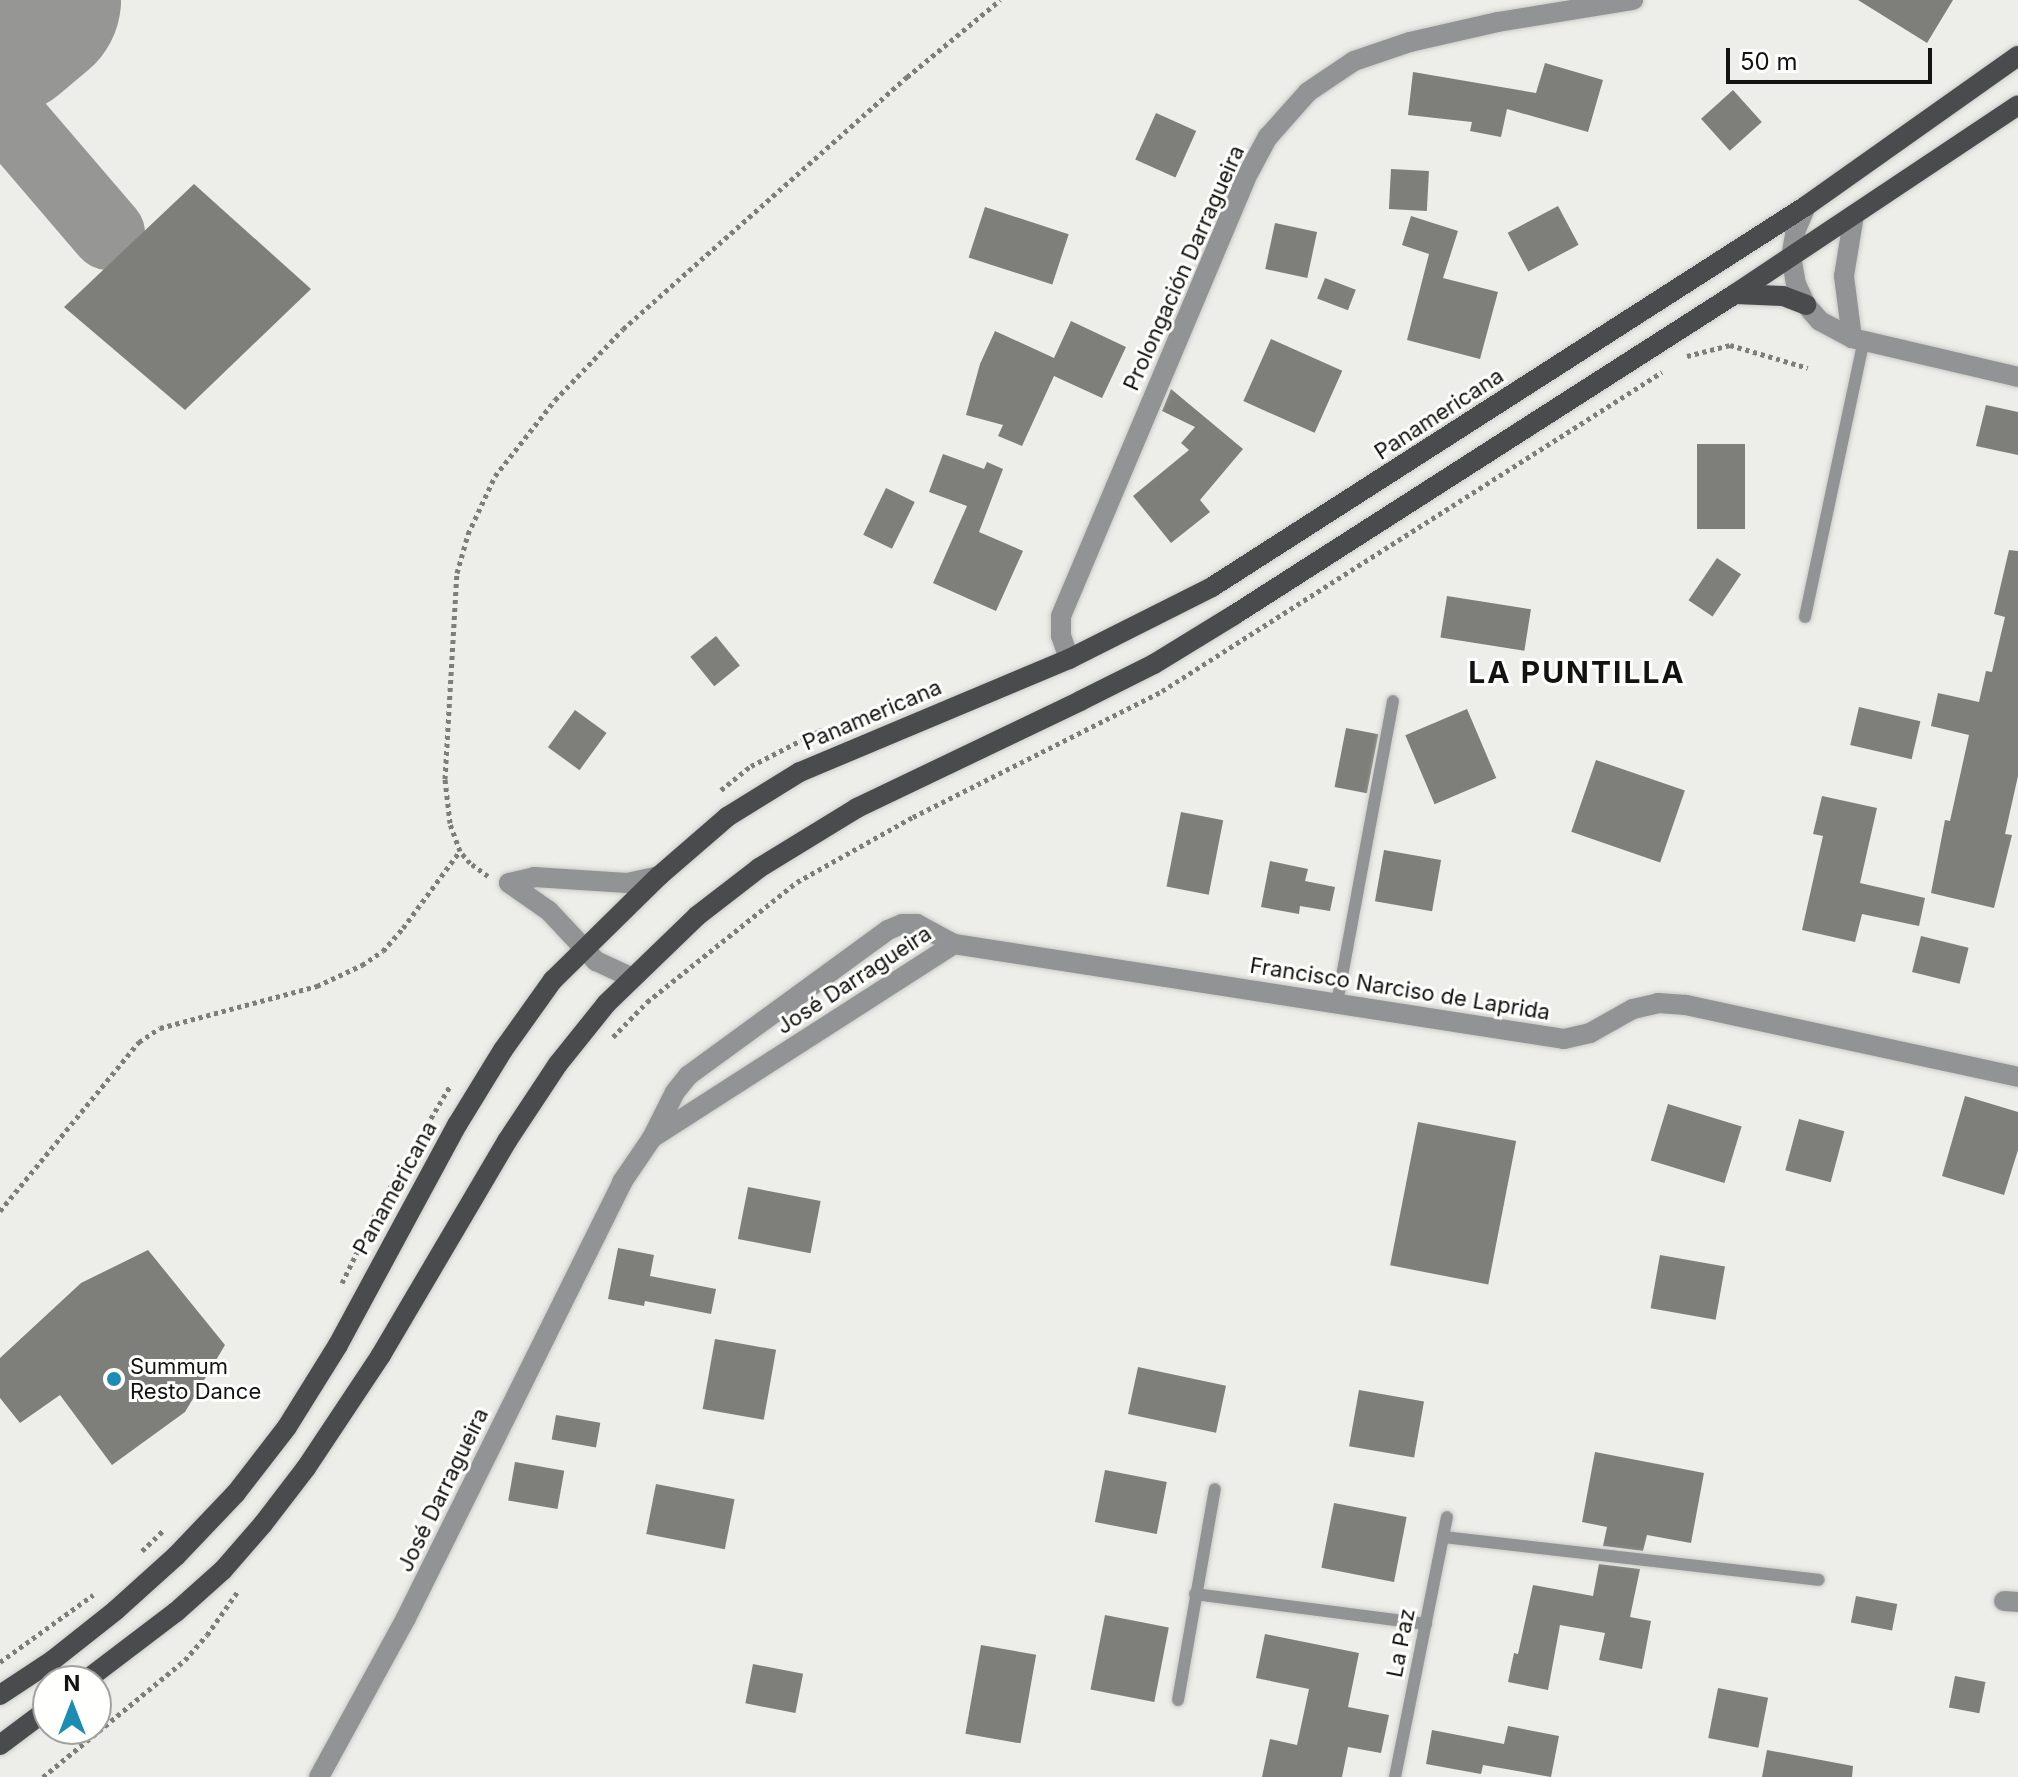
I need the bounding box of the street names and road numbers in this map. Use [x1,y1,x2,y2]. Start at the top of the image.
street label: Prolongación Darragueira [1118,141,1250,395]
street label: Panamericana [1370,363,1508,465]
street label: Panamericana [799,674,945,756]
street label: José Darragueira [772,920,936,1040]
street label: Francisco Narciso de Laprida [1248,952,1552,1026]
street label: Panamericana [348,1117,442,1259]
street label: José Darragueira [392,1404,494,1576]
street label: La Paz [1381,1606,1421,1680]

